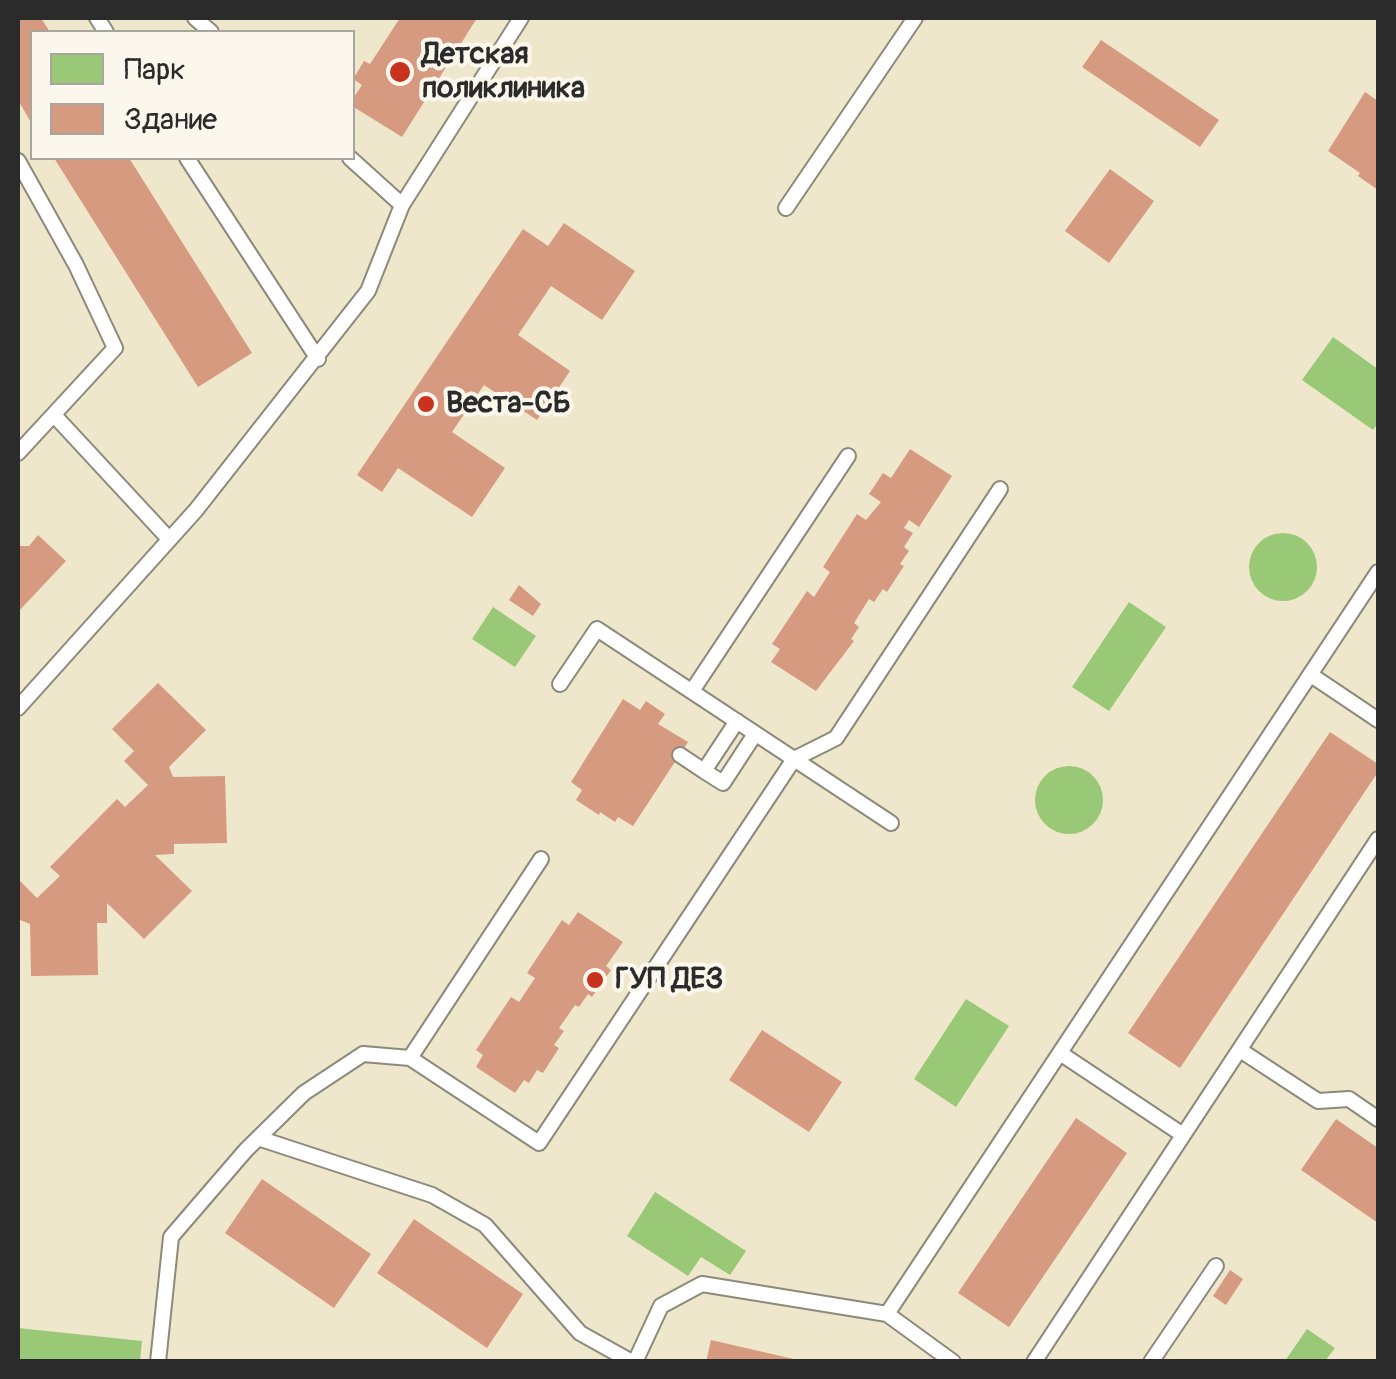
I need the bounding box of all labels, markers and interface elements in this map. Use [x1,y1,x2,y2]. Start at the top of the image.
legend [30,30,355,160]
place label: Детская поликлиника [422,37,585,108]
text: Парк [124,51,186,88]
marker: Детская поликлиника [387,59,413,85]
text: Здание [124,101,217,138]
place label: Веста-СБ [446,386,571,422]
marker: Веста-СБ [415,393,437,415]
place label: ГУП ДЕЗ [615,962,723,998]
marker: ГУП ДЕЗ [584,969,606,991]

